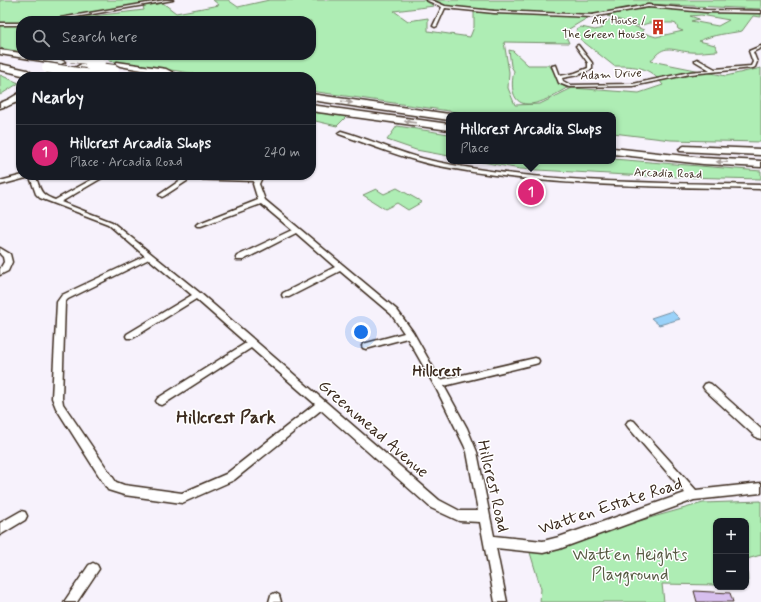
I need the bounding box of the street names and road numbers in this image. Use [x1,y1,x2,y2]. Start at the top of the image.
street label: Adam Drive [580,65,642,85]
street label: Arcadia Road [634,165,702,183]
street label: Greenmead Avenue [313,375,433,483]
street label: Hillcrest Road [472,438,514,535]
street label: Watten Estate Road [535,472,685,540]

